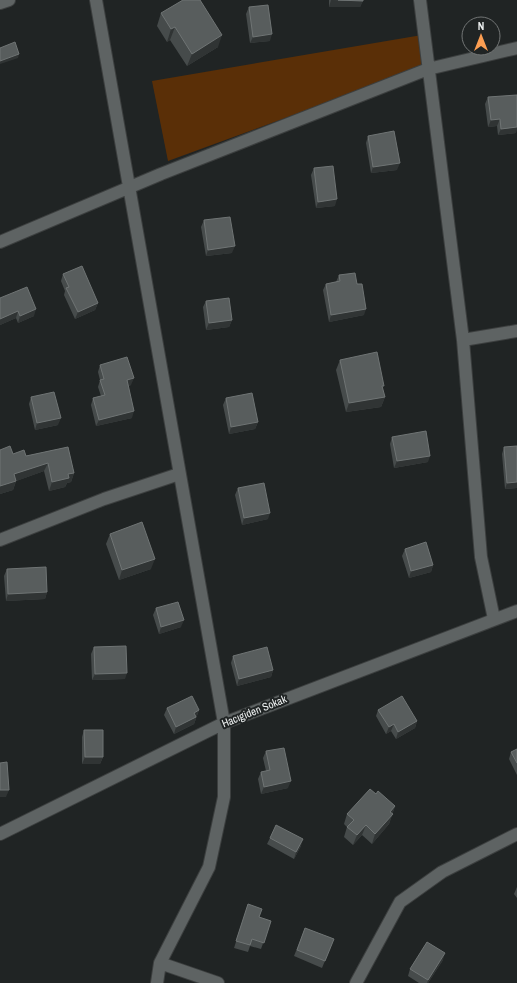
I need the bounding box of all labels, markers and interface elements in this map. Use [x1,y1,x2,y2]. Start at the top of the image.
north arrow [461,16,501,56]
text: N [478,19,484,33]
street label: Hacıgiden Sokak [220,691,289,730]

